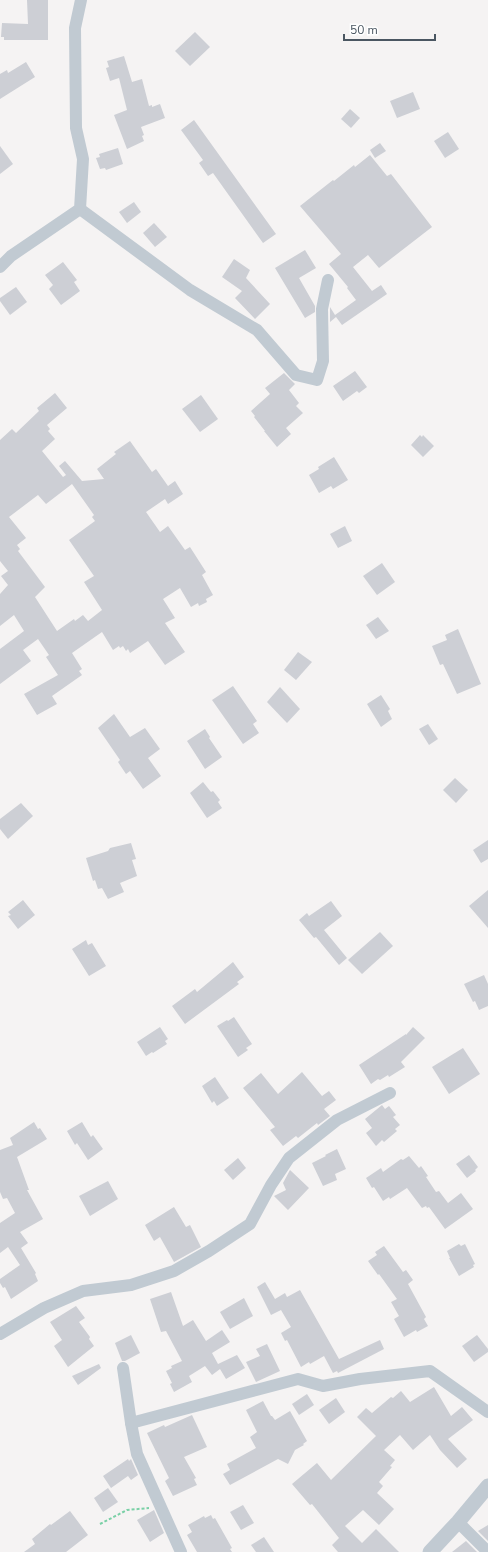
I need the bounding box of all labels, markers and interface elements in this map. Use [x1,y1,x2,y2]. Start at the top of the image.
scale bar [344,16,435,42]
text: 50 m [350,22,378,38]

